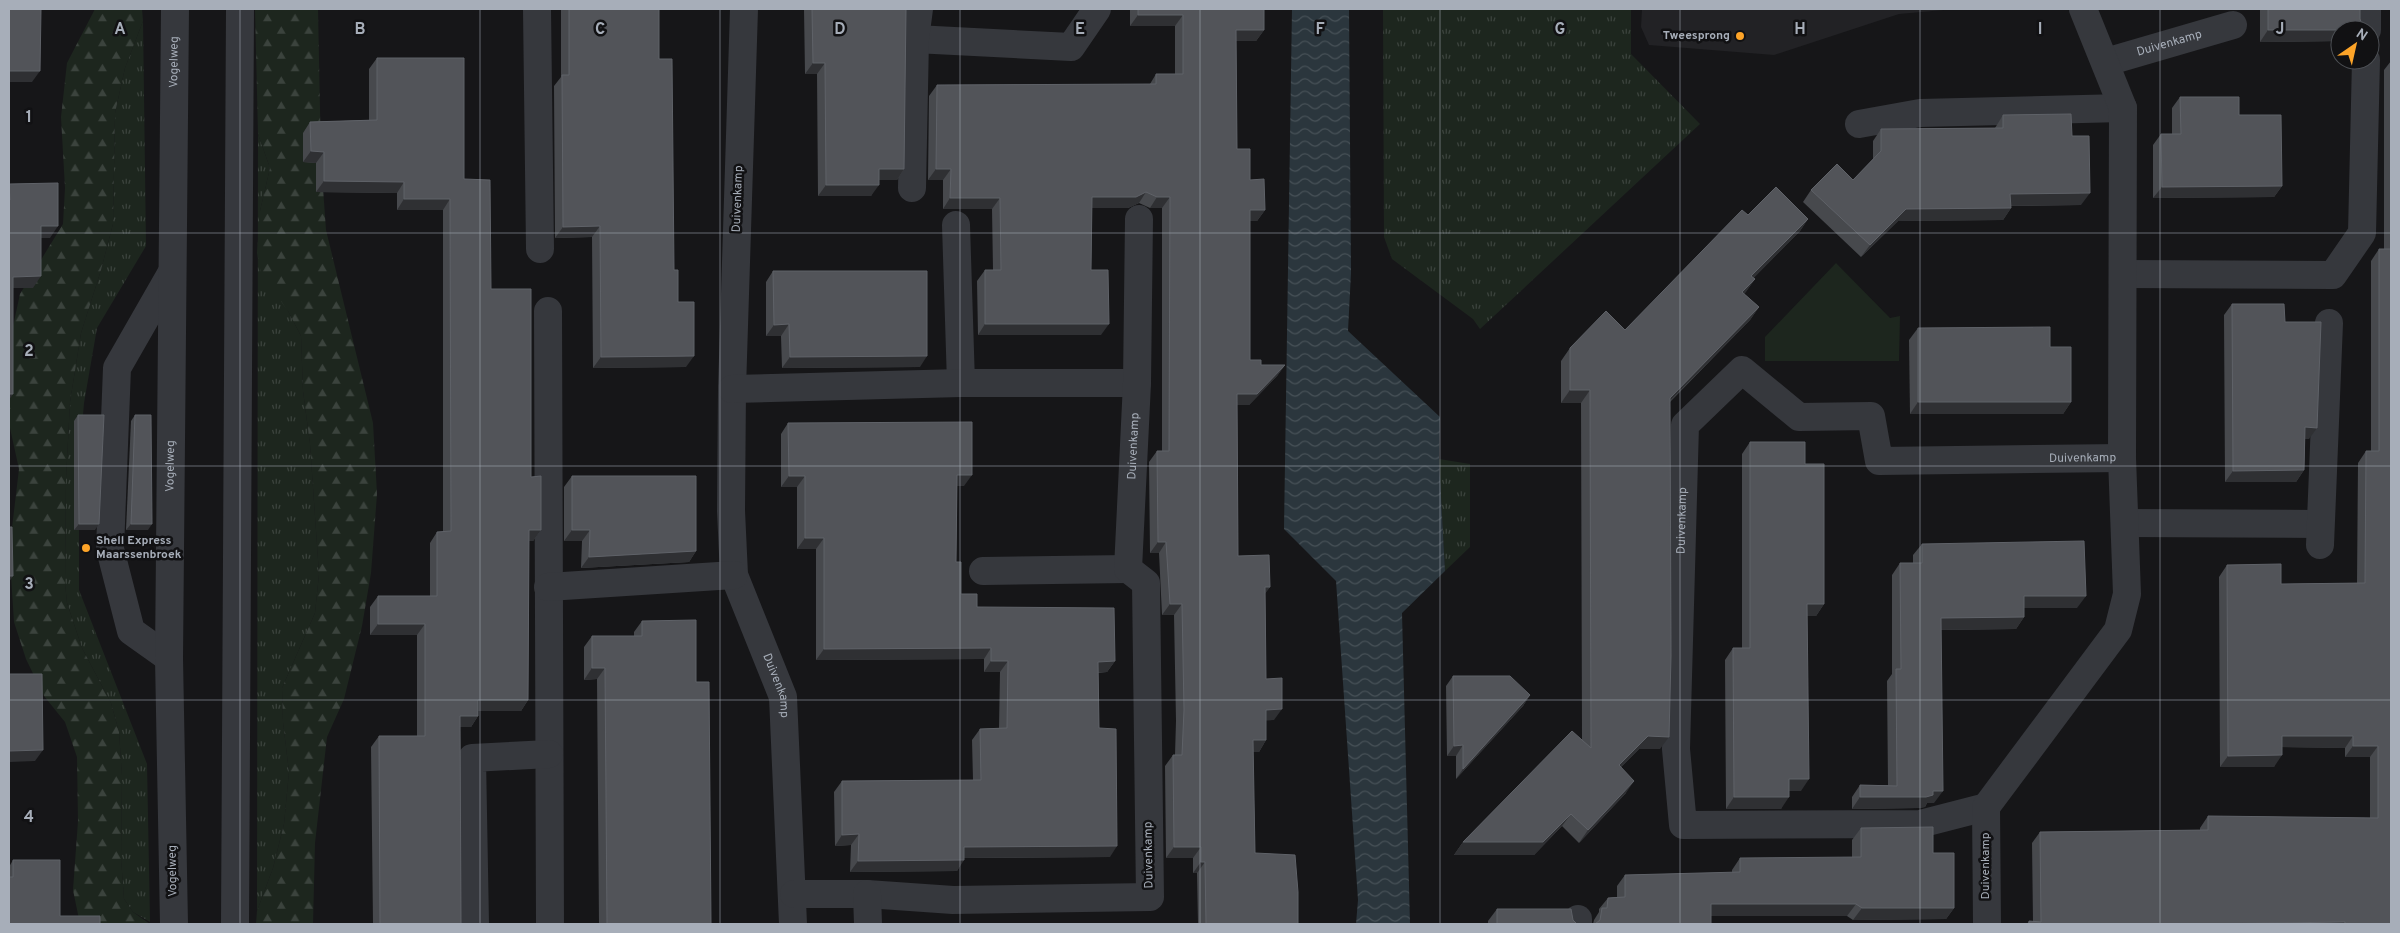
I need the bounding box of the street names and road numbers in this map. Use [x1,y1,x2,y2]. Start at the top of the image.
street label: Duivenkamp [2135,26,2204,61]
street label: Vogelweg [166,36,183,88]
street label: Duivenkamp [729,165,747,233]
street label: Duivenkamp [1124,412,1144,480]
street label: Vogelweg [163,440,179,492]
street label: Duivenkamp [2049,450,2116,467]
street label: Duivenkamp [1673,487,1691,554]
street label: Duivenkamp [758,651,792,718]
street label: Duivenkamp [1140,821,1158,889]
street label: Duivenkamp [1978,832,1994,900]
street label: Vogelweg [165,845,181,897]

